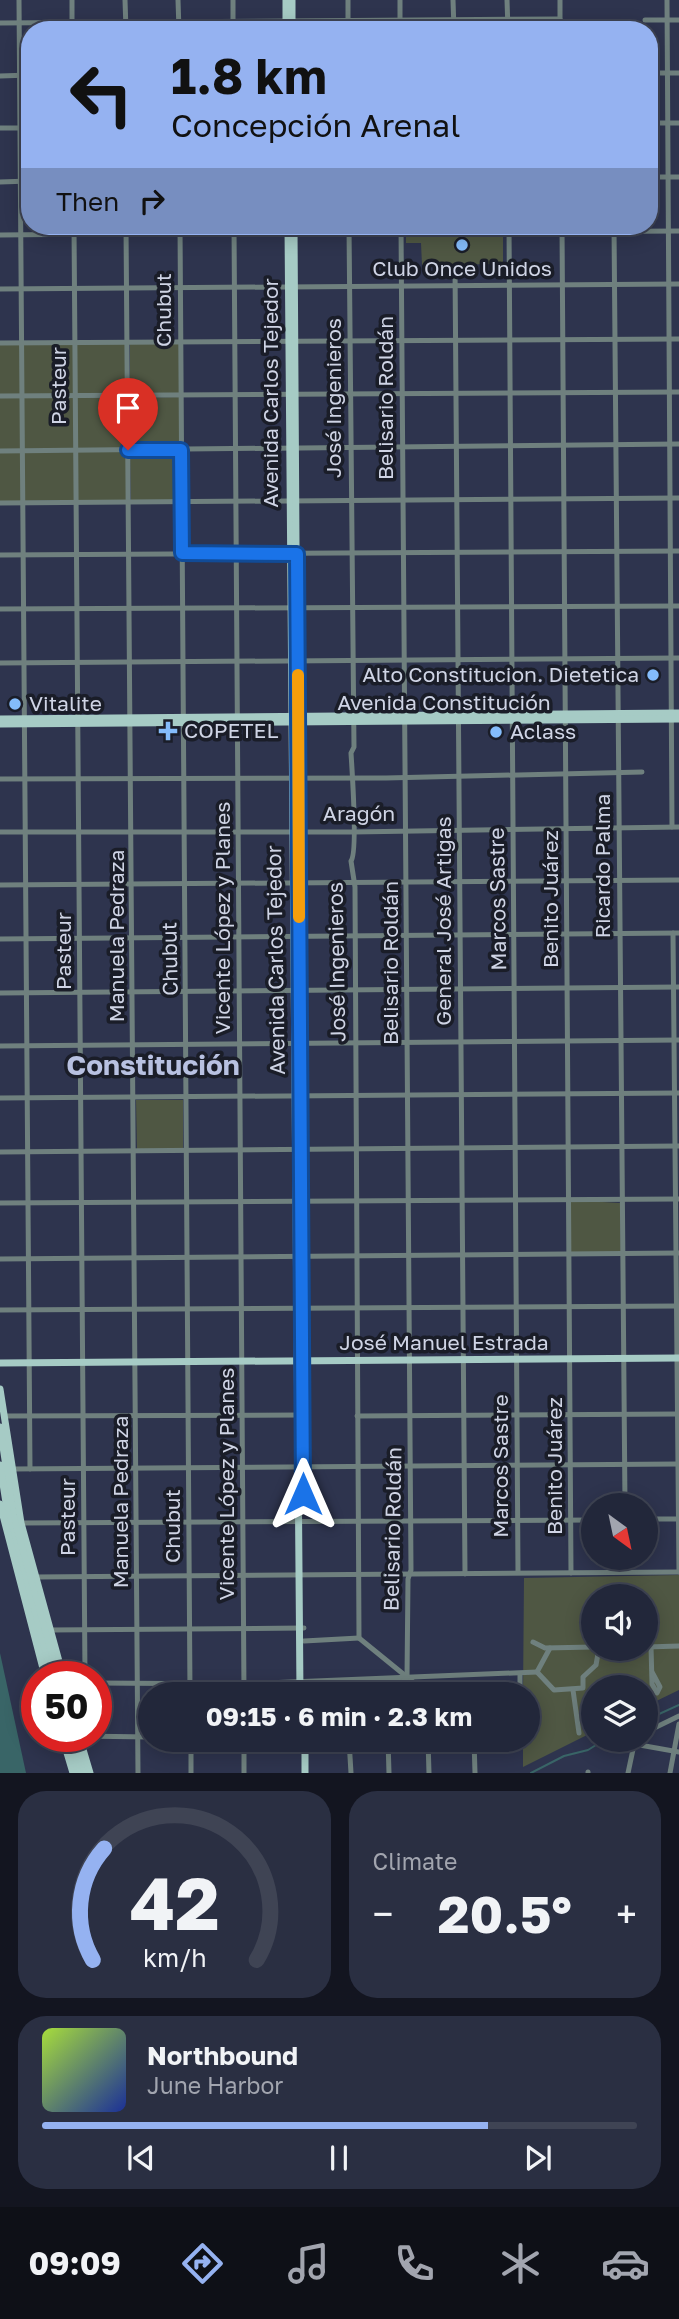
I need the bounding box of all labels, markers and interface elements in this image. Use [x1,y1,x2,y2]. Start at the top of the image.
text: 1.8 km [171,46,327,105]
icon: left [56,49,147,140]
text: Concepción Arenal [171,106,460,144]
icon: right [133,182,171,220]
text: Then [56,186,119,217]
marker: Club Once Unidos [454,237,470,253]
place label: Club Once Unidos [372,255,552,281]
street label: Chubut [150,273,176,347]
street label: Avenida Carlos Tejedor [257,278,283,508]
street label: Belisario Roldán [372,316,398,480]
street label: José Ingenieros [320,318,346,478]
street label: Pasteur [45,347,71,425]
pin [98,378,158,450]
icon: arrive [109,389,147,427]
place label: Alto Constitucion. Dietetica [362,661,639,687]
marker: Alto Constitucion. Dietetica [645,667,661,683]
street label: Avenida Constitución [337,689,551,715]
place label: Vitalite [29,690,102,716]
marker: Vitalite [7,696,23,712]
place label: COPETEL [184,717,278,743]
place label: Aclass [510,718,576,744]
marker: COPETEL [158,721,178,741]
marker: Aclass [488,724,504,740]
street label: Ricardo Palma [589,794,615,938]
street label: Aragón [323,800,395,826]
street label: Vicente López y Planes [209,802,235,1034]
street label: General José Artigas [430,816,456,1026]
street label: Marcos Sastre [483,827,511,971]
street label: Benito Juárez [537,830,563,968]
street label: Avenida Carlos Tejedor [260,845,290,1075]
street label: Manuela Pedraza [103,850,129,1022]
street label: Belisario Roldán [377,881,403,1045]
street label: José Ingenieros [322,882,350,1042]
street label: Pasteur [50,912,76,990]
street label: Chubut [155,922,183,996]
district label: Constitución [66,1048,240,1081]
street label: José Manuel Estrada [339,1329,549,1355]
street label: Vicente López y Planes [213,1368,239,1600]
street label: Marcos Sastre [487,1394,513,1538]
street label: Benito Juárez [541,1397,567,1535]
street label: Manuela Pedraza [107,1416,133,1588]
street label: Belisario Roldán [378,1447,406,1611]
position arrow [266,1457,340,1531]
street label: Pasteur [54,1478,80,1556]
street label: Chubut [159,1489,185,1563]
north arrow [581,1493,658,1570]
map controls [581,1493,658,1752]
button: sound [581,1584,658,1661]
speed limit sign: 50 [21,1661,112,1752]
button: layers [581,1675,658,1752]
text: 09:15 · 6 min · 2.3 km [206,1701,472,1732]
text: Climate [373,1847,457,1875]
text: 42 [129,1860,219,1947]
text: 20.5° [438,1882,572,1944]
text: − [373,1891,393,1936]
text: + [616,1891,637,1936]
text: km/h [142,1942,206,1973]
text: Northbound [147,2040,298,2071]
text: June Harbor [147,2071,283,2099]
icon: previous [122,2139,160,2177]
icon: pause [320,2139,358,2177]
icon: next [519,2139,557,2177]
icon: directions [178,2239,227,2288]
icon: music [284,2239,333,2288]
icon: phone [390,2239,439,2288]
icon: climate [496,2239,545,2288]
icon: car [601,2239,650,2288]
text: 09:09 [28,2244,121,2282]

